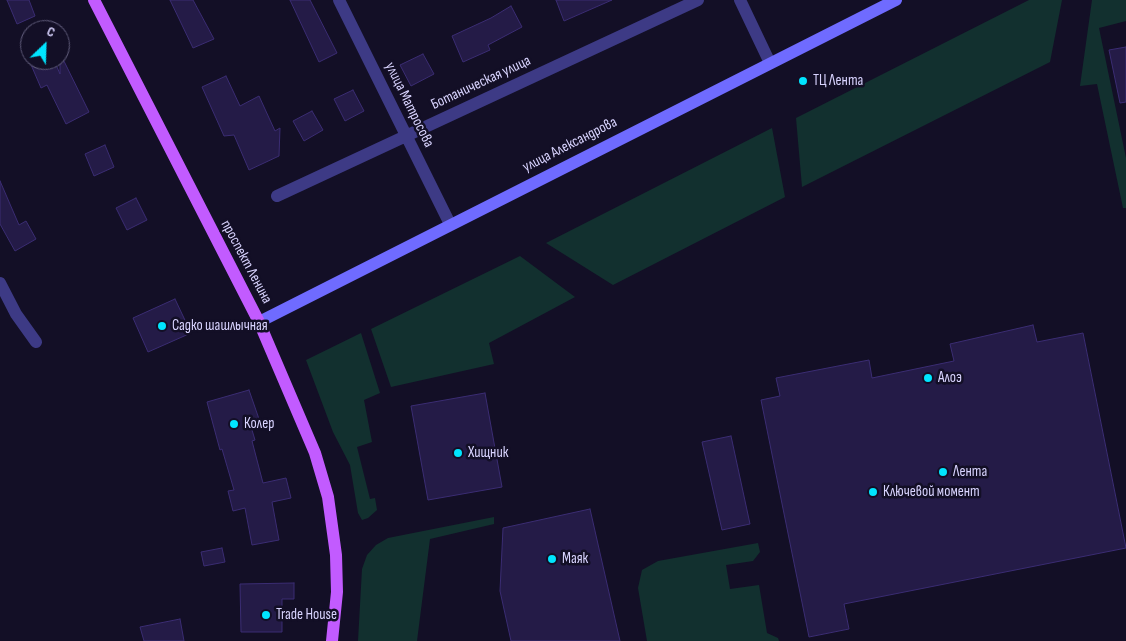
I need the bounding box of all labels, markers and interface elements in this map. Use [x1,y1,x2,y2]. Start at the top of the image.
north arrow [20,20,70,70]
text: С [44,23,58,41]
street label: Ботаническая улица [428,52,534,114]
street label: улица Матросова [381,59,437,151]
place label: ТЦ Лента [813,72,863,90]
marker: ТЦ Лента [797,75,809,87]
street label: улица Александрова [520,113,620,177]
street label: проспект Ленина [216,217,276,307]
place label: Садко шашлычная [172,317,268,335]
marker: Садко шашлычная [156,320,168,332]
place label: Алоэ [938,369,962,387]
marker: Алоэ [922,372,934,384]
place label: Колер [244,415,274,433]
marker: Колер [228,418,240,430]
place label: Хищник [468,444,508,462]
marker: Хищник [452,447,464,459]
place label: Лента [953,463,987,481]
marker: Лента [937,466,949,478]
place label: Ключевой момент [883,483,980,501]
marker: Ключевой момент [867,486,879,498]
place label: Маяк [562,550,588,568]
marker: Маяк [546,553,558,565]
place label: Trade House [276,606,337,624]
marker: Trade House [260,609,272,621]

